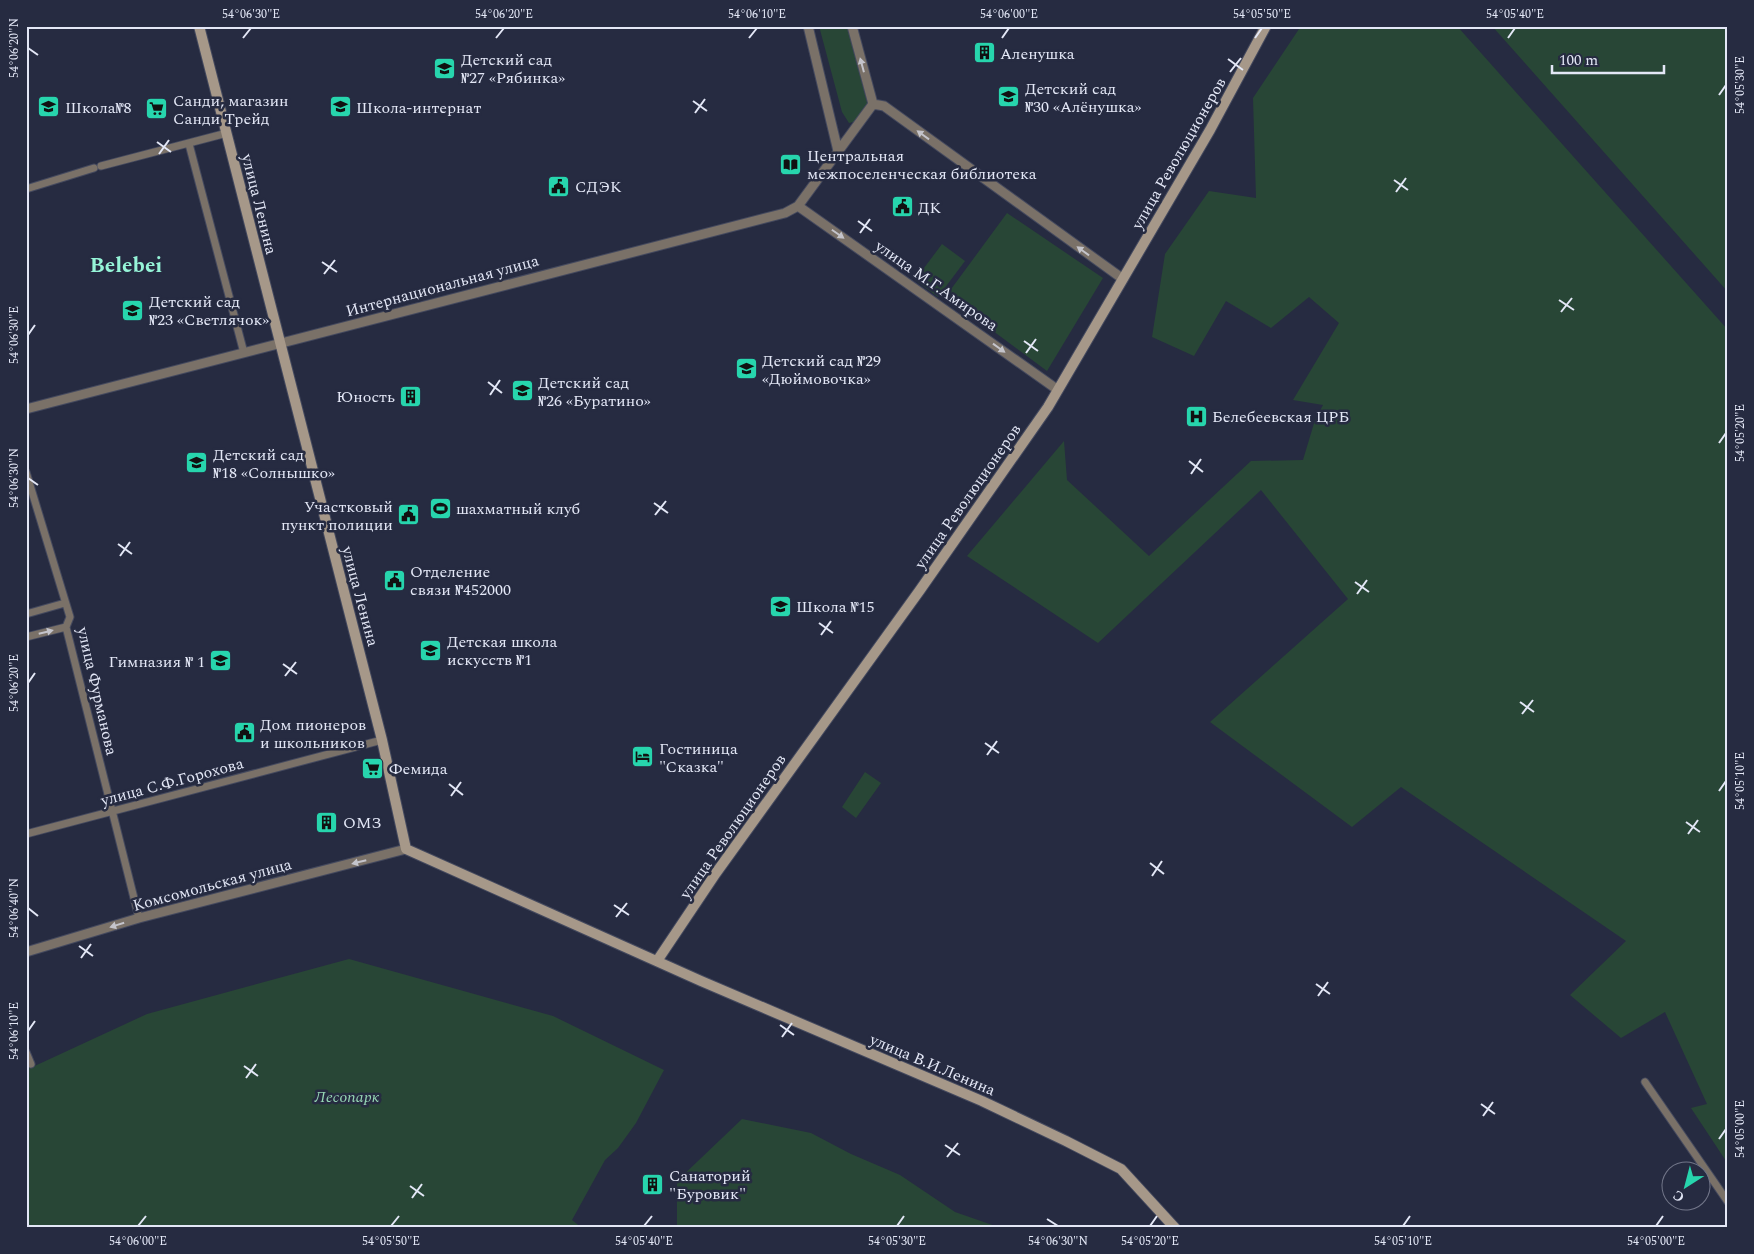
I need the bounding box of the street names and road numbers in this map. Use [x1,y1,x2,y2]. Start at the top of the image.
street label: улица Революционеров [1125,73,1232,235]
street label: улица Ленина [235,150,283,257]
street label: улица М.Г.Амирова [869,234,1003,337]
street label: Интернациональная улица [343,249,542,323]
street label: улица Революционеров [908,419,1027,575]
street label: улица Ленина [335,543,385,649]
street label: улица Фурманова [70,624,124,758]
street label: улица Революционеров [673,749,792,905]
street label: улица С.Ф.Горохова [97,751,247,813]
street label: Комсомольская улица [130,852,295,918]
street label: улица В.И.Ленина [865,1027,999,1102]

